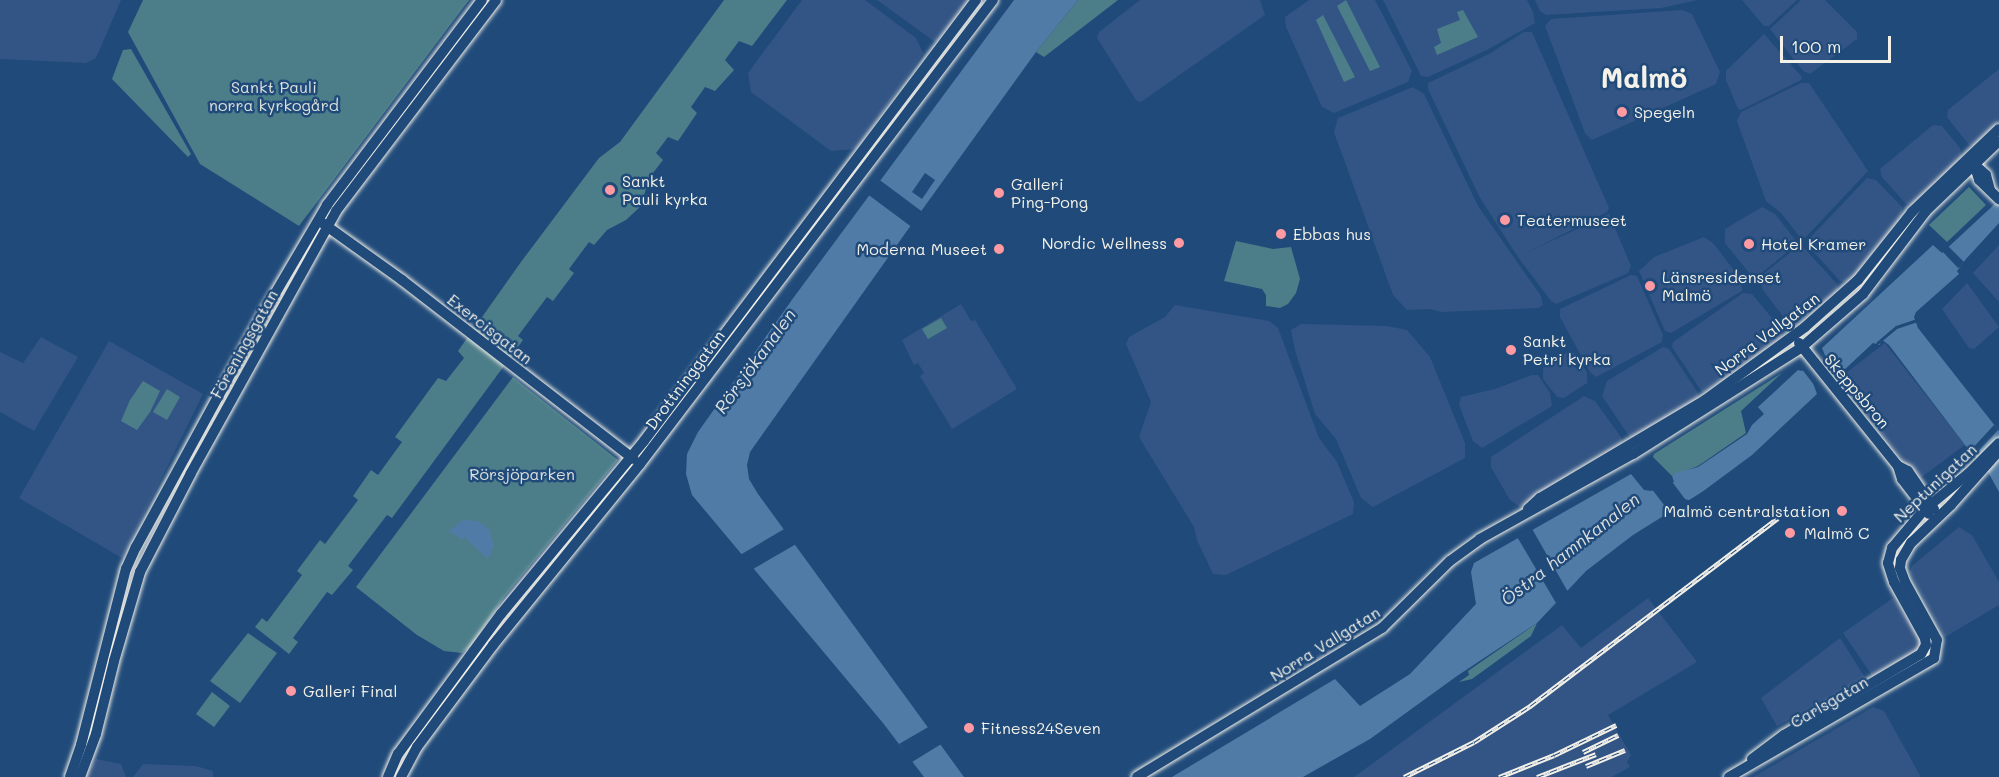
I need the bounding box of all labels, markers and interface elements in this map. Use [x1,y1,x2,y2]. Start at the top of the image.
scale bar [1783,24,1894,62]
text: 100 m [1791,34,1841,58]
district label: Malmö [1601,60,1687,94]
park label: Sankt Pauli norra kyrkogård [209,77,339,115]
place label: Spegeln [1634,102,1695,122]
marker: Spegeln [1615,105,1629,119]
place label: Sankt Pauli kyrka [622,171,708,209]
place label: Galleri Ping-Pong [1011,174,1088,212]
marker: Sankt Pauli kyrka [603,183,617,197]
marker: Galleri Ping-Pong [992,186,1006,200]
place label: Teatermuseet [1517,210,1627,230]
marker: Teatermuseet [1498,213,1512,227]
place label: Ebbas hus [1293,224,1371,244]
marker: Ebbas hus [1274,227,1288,241]
place label: Nordic Wellness [1042,233,1167,253]
place label: Hotel Kramer [1761,234,1866,254]
marker: Nordic Wellness [1172,236,1186,250]
marker: Hotel Kramer [1742,237,1756,251]
place label: Moderna Museet [857,239,987,259]
marker: Moderna Museet [992,242,1006,256]
place label: Länsresidenset Malmö [1662,267,1781,305]
marker: Länsresidenset Malmö [1643,279,1657,293]
street label: Föreningsgatan [206,286,282,402]
street label: Norra Vallgatan [1711,288,1823,380]
street label: Exercisgatan [444,290,536,368]
water label: Rörsjökanalen [710,304,800,418]
street label: Drottninggatan [641,326,729,434]
place label: Sankt Petri kyrka [1523,331,1611,369]
marker: Sankt Petri kyrka [1504,343,1518,357]
street label: Skeppsbron [1820,350,1894,432]
street label: Neptunigatan [1890,440,1980,526]
park label: Rörsjöparken [469,464,575,484]
water label: Östra hamnkanalen [1496,488,1644,610]
place label: Malmö centralstation [1664,501,1830,521]
marker: Malmö centralstation [1835,504,1849,518]
place label: Malmö C [1804,523,1870,543]
marker: Malmö C [1781,524,1799,542]
street label: Norra Vallgatan [1267,603,1383,685]
street label: Carlsgatan [1787,672,1871,732]
place label: Galleri Final [303,681,397,701]
marker: Galleri Final [284,684,298,698]
place label: Fitness24Seven [981,718,1101,738]
marker: Fitness24Seven [962,721,976,735]

